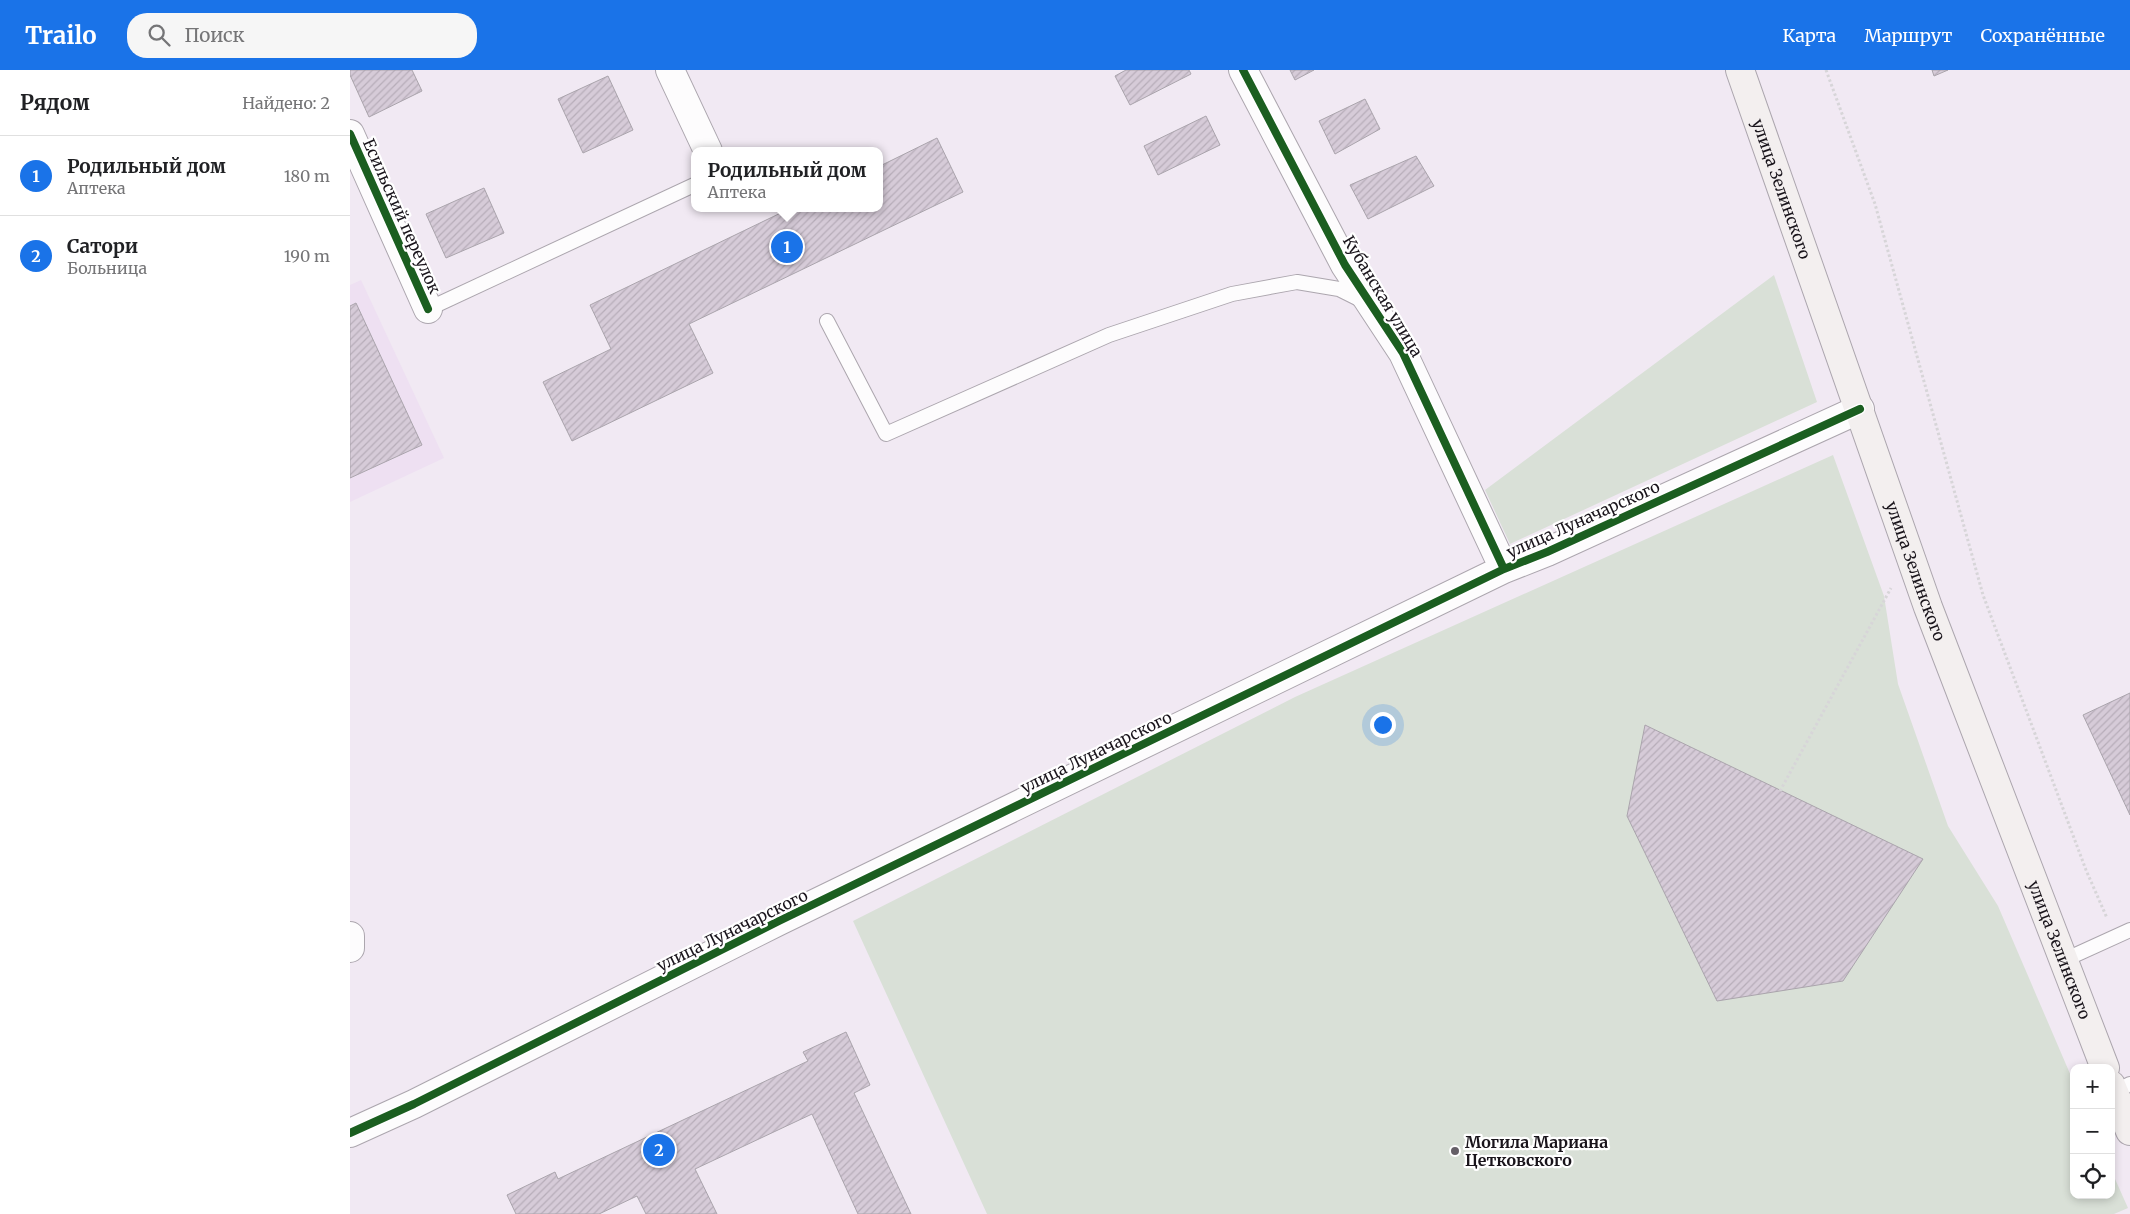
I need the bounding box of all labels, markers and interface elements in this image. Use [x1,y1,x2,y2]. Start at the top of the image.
search box [127,13,477,58]
text: Trailo [25,20,97,51]
icon: search [145,21,173,49]
text: Поиск [185,23,245,47]
text: Карта [1783,24,1836,47]
text: Маршрут [1864,24,1952,47]
text: Сохранённые [1980,24,2105,47]
text: Рядом [20,89,90,116]
text: Найдено: 2 [242,93,330,113]
street label: улица Зелинского [1748,116,1815,262]
street label: Есильский переулок [359,135,445,297]
popup [691,147,883,212]
text: Родильный дом [67,154,226,178]
text: Родильный дом [708,158,866,182]
text: 1 [32,166,40,186]
text: 180 m [284,166,330,186]
text: Аптека [67,178,126,198]
text: Аптека [708,182,766,202]
pin: 1 [771,228,803,266]
street label: Кубанская улица [1339,232,1427,361]
text: Сатори [67,234,138,258]
text: 2 [31,246,41,266]
text: 190 m [284,246,330,266]
text: Больница [67,258,147,278]
street label: улица Луначарского [1503,476,1663,562]
street label: улица Зелинского [1882,499,1950,644]
street label: улица Луначарского [1017,707,1175,797]
your location [1370,712,1396,738]
street label: улица Зелинского [2024,877,2095,1022]
street label: улица Луначарского [653,885,811,975]
map controls [2070,1064,2115,1199]
button: + [2070,1064,2115,1109]
button: − [2070,1109,2115,1154]
pin: 2 [643,1131,675,1169]
place label: Могила Мариана Цетковского [1465,1132,1608,1170]
marker: Могила Мариана Цетковского [1449,1145,1461,1157]
button: locate [2070,1154,2115,1199]

